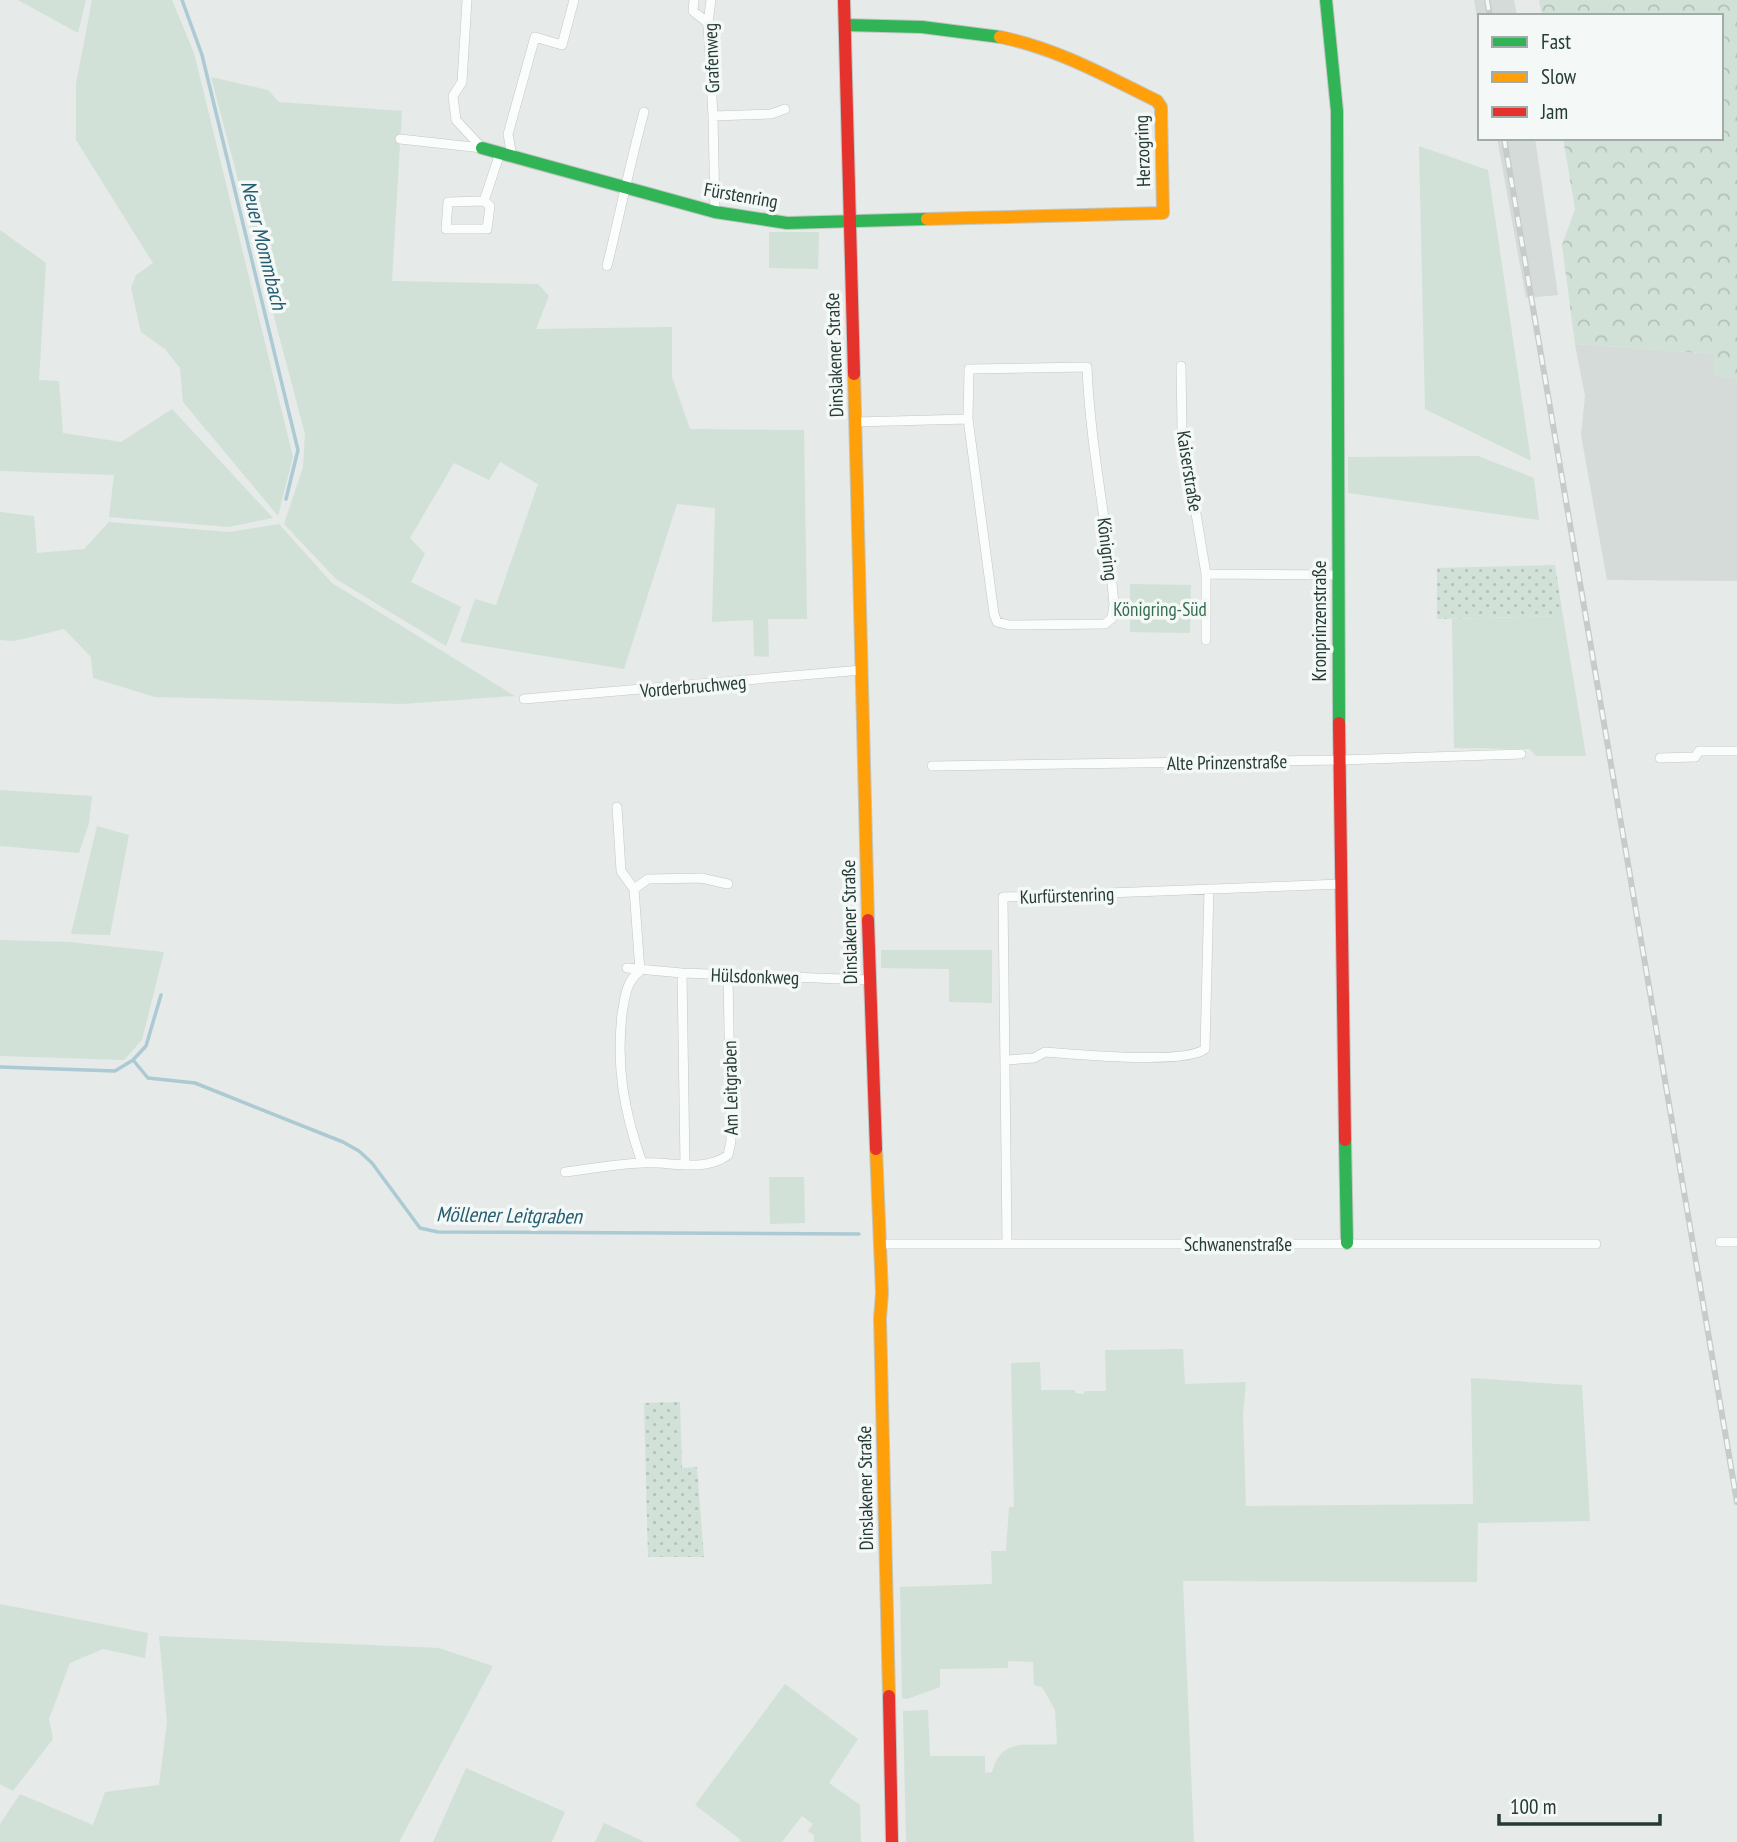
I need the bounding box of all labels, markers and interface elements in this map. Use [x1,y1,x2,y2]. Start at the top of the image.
legend [1478,14,1723,140]
street label: Grafenweg [698,23,724,93]
text: Fast [1541,28,1571,55]
text: Slow [1541,63,1577,90]
text: Jam [1540,98,1568,125]
street label: Herzogring [1129,115,1155,187]
street label: Fürstenring [702,177,780,213]
water label: Neuer Mommbach [235,178,293,314]
street label: Dinslakener Straße [820,292,848,418]
street label: Kaiserstraße [1172,429,1208,513]
street label: Königring [1092,516,1124,582]
street label: Kronprinzenstraße [1307,560,1331,682]
park label: Königring-Süd [1113,597,1207,621]
street label: Vorderbruchweg [638,669,747,703]
street label: Alte Prinzenstraße [1167,749,1288,775]
street label: Dinslakener Straße [836,859,862,985]
street label: Kurfürstenring [1019,881,1115,909]
street label: Hülsdonkweg [710,962,800,990]
street label: Am Leitgraben [717,1040,743,1136]
water label: Möllener Leitgraben [436,1200,584,1230]
street label: Schwanenstraße [1184,1232,1292,1256]
street label: Dinslakener Straße [852,1425,878,1551]
scale bar [1499,1783,1660,1827]
text: 100 m [1510,1793,1556,1820]

